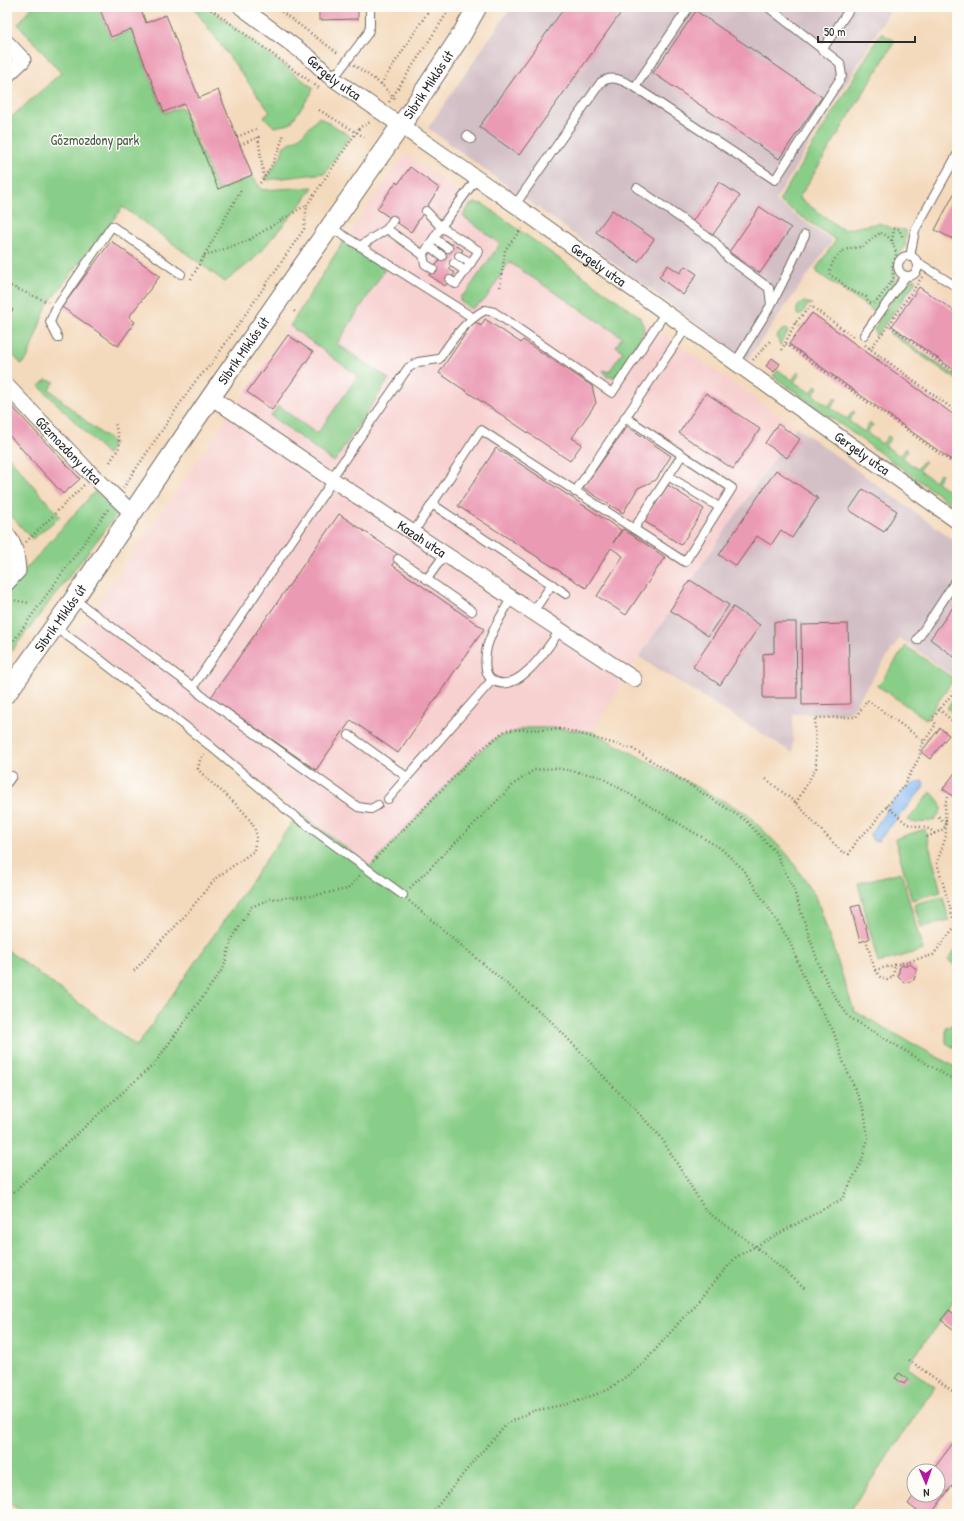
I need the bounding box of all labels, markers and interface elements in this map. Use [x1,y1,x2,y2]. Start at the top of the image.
scale bar [818,18,915,44]
text: 50 m [824,23,845,40]
street label: Sibrik Miklós út [398,46,458,123]
street label: Gergely utca [303,50,366,105]
park label: Gőzmozdony park [51,130,140,150]
street label: Gergely utca [567,238,631,291]
street label: Sibrik Miklós út [213,313,273,388]
street label: Gőzmozdony utca [32,412,106,488]
street label: Gergely utca [831,426,894,479]
street label: Kazah utca [394,515,451,562]
street label: Sibrik Miklós út [29,580,90,655]
north arrow [906,1463,946,1503]
text: N [923,1486,930,1500]

